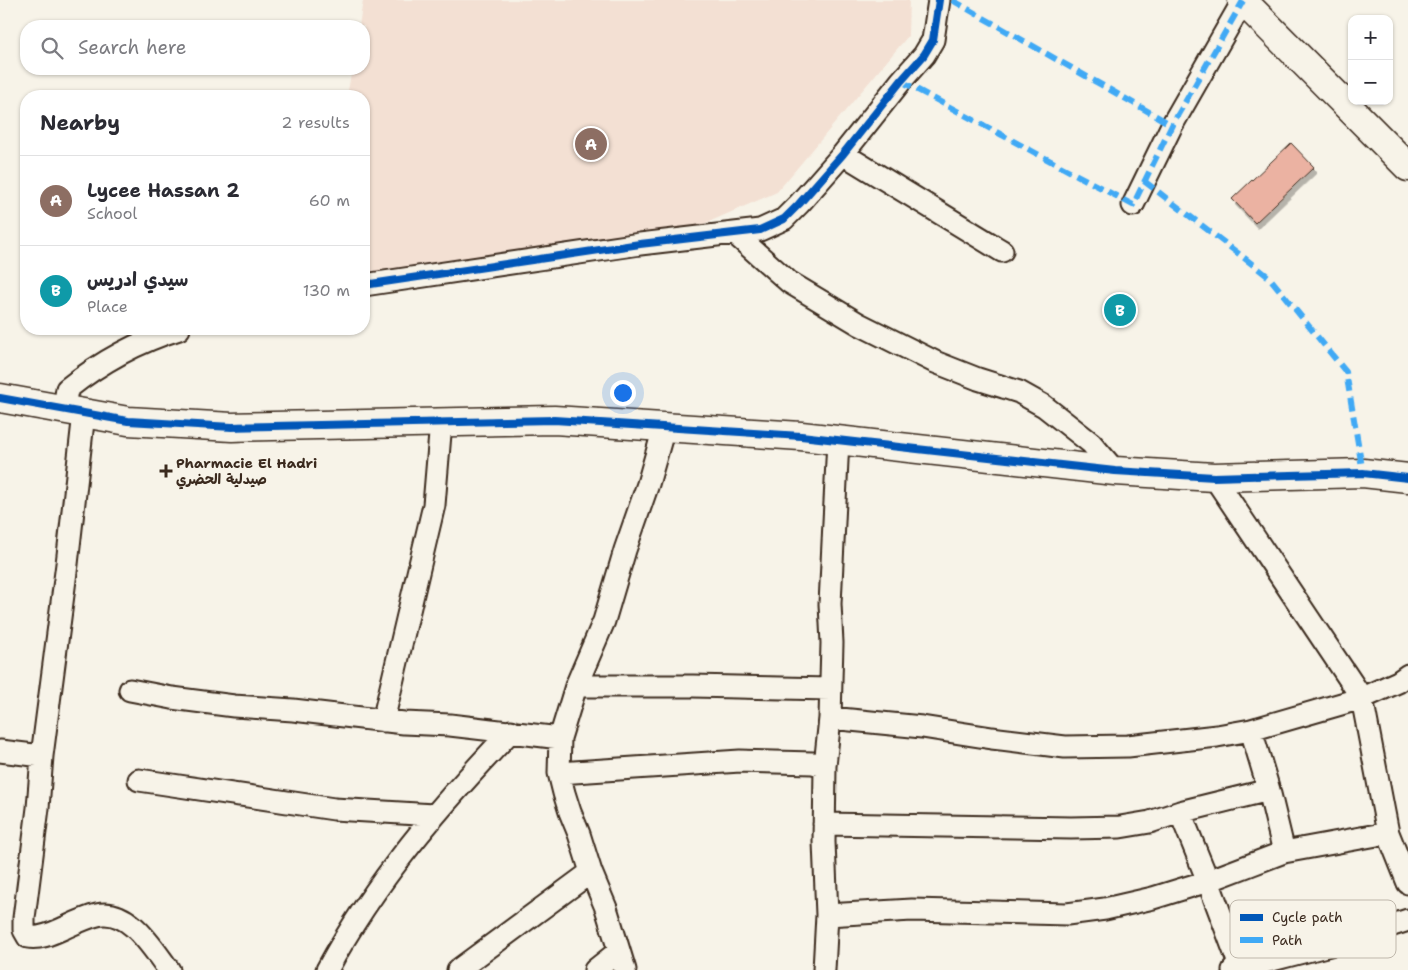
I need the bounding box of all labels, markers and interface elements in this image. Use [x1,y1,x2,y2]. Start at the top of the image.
map controls [1348,15,1393,105]
button: + [1348,15,1393,60]
search box [20,20,370,75]
icon: search [38,34,66,62]
text: Search here [78,35,187,60]
button: − [1348,60,1393,105]
text: Nearby [40,109,120,137]
text: 2 results [281,112,350,133]
pin: A [575,125,607,163]
text: Lycee Hassan 2 [87,178,240,203]
text: A [50,190,62,211]
text: 60 m [309,190,350,211]
text: School [87,203,137,224]
text: سيدي ادريس [87,267,188,292]
text: B [51,280,61,301]
text: 130 m [303,280,350,301]
pin: B [1104,291,1136,329]
text: Place [87,296,128,317]
your location [610,380,636,406]
place label: Pharmacie El Hadri صيدلية الحضري [176,454,317,490]
marker: Pharmacie El Hadri صيدلية الحضري [160,465,172,477]
legend [1230,900,1396,958]
text: Cycle path [1272,908,1343,926]
text: Path [1272,931,1303,949]

